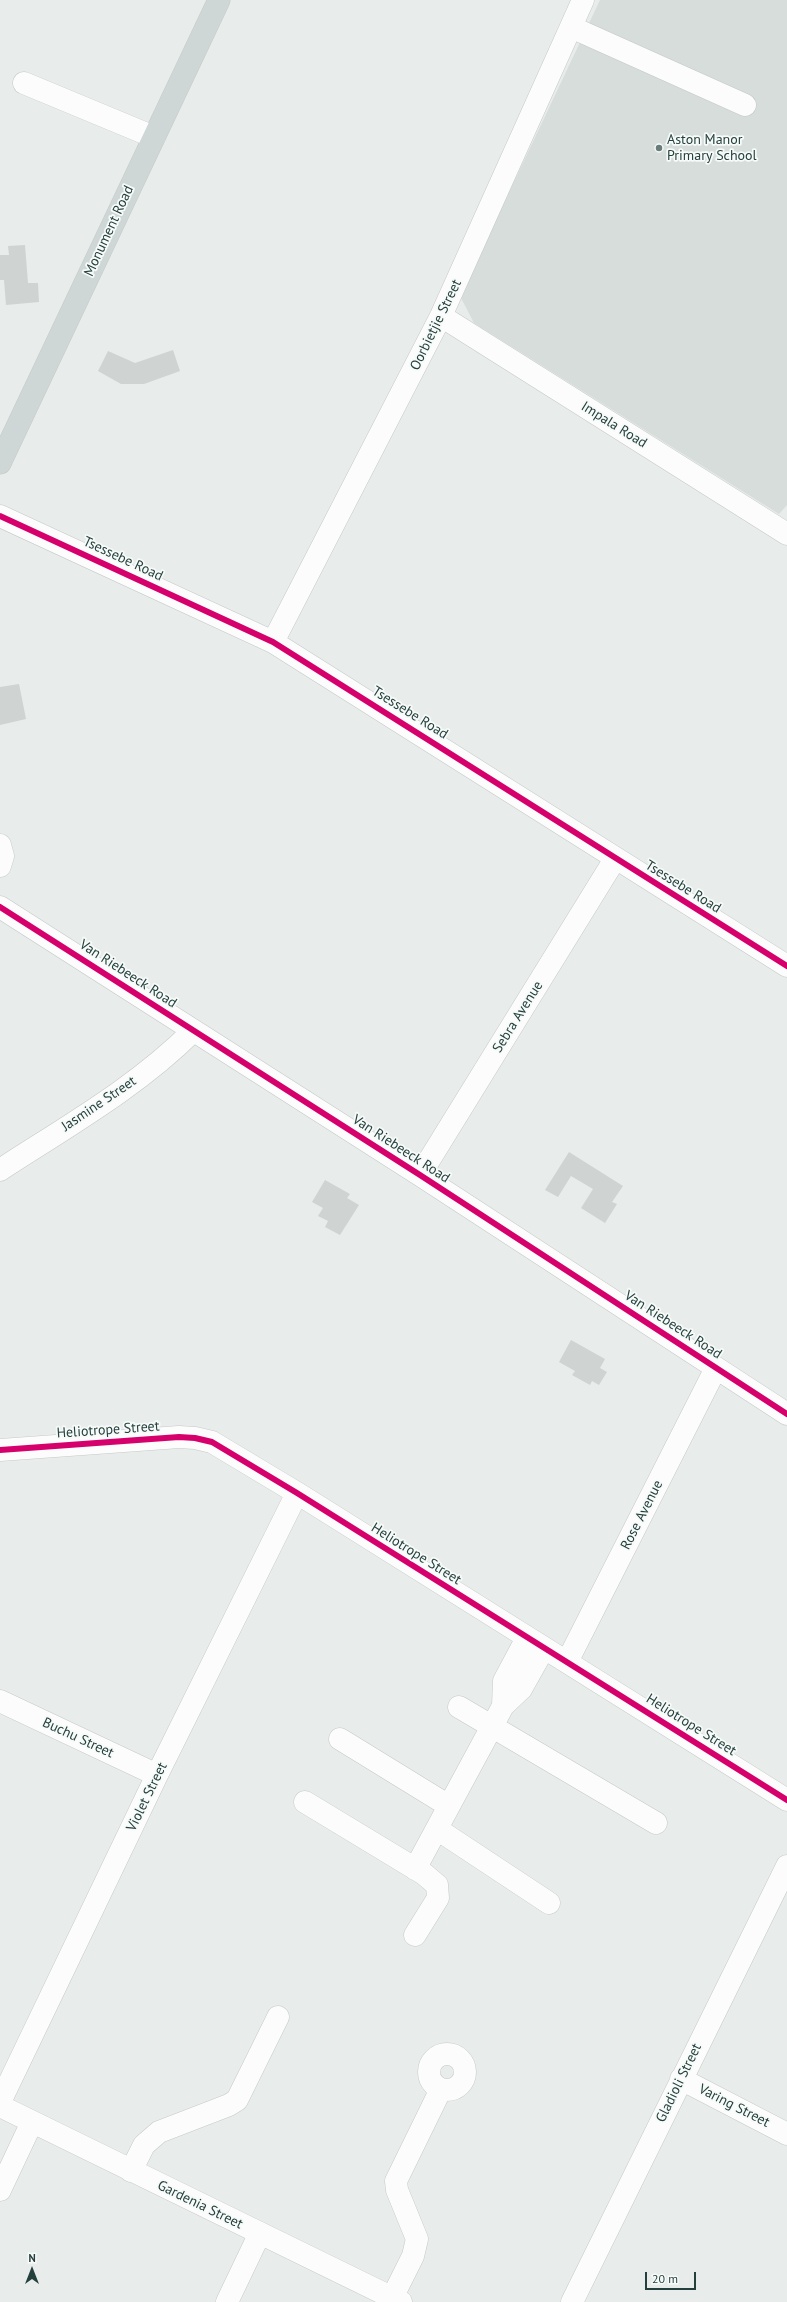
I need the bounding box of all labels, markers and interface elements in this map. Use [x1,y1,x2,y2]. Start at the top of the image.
place label: Aston Manor Primary School [667,132,757,164]
marker: Aston Manor Primary School [654,143,664,153]
street label: Monument Road [81,183,137,279]
street label: Oorbietjie Street [407,277,465,373]
street label: Impala Road [578,398,650,452]
street label: Tsessebe Road [80,533,166,585]
street label: Tsessebe Road [369,683,451,743]
street label: Tsessebe Road [642,857,724,917]
street label: Van Riebeeck Road [76,936,180,1012]
street label: Sebra Avenue [489,978,547,1056]
street label: Jasmine Street [59,1073,139,1135]
street label: Van Riebeeck Road [349,1111,453,1187]
street label: Van Riebeeck Road [621,1287,725,1363]
street label: Heliotrope Street [56,1418,160,1442]
street label: Rose Avenue [617,1477,667,1553]
street label: Heliotrope Street [368,1520,464,1588]
street label: Heliotrope Street [643,1691,739,1759]
street label: Buchu Street [40,1714,116,1762]
street label: Violet Street [123,1760,171,1834]
street label: Gladioli Street [653,2041,705,2125]
street label: Varing Street [696,2081,772,2131]
street label: Gardenia Street [155,2177,245,2233]
north arrow [12,2250,52,2290]
text: N [28,2251,36,2265]
scale bar [647,2264,698,2290]
text: 20 m [652,2271,678,2286]

